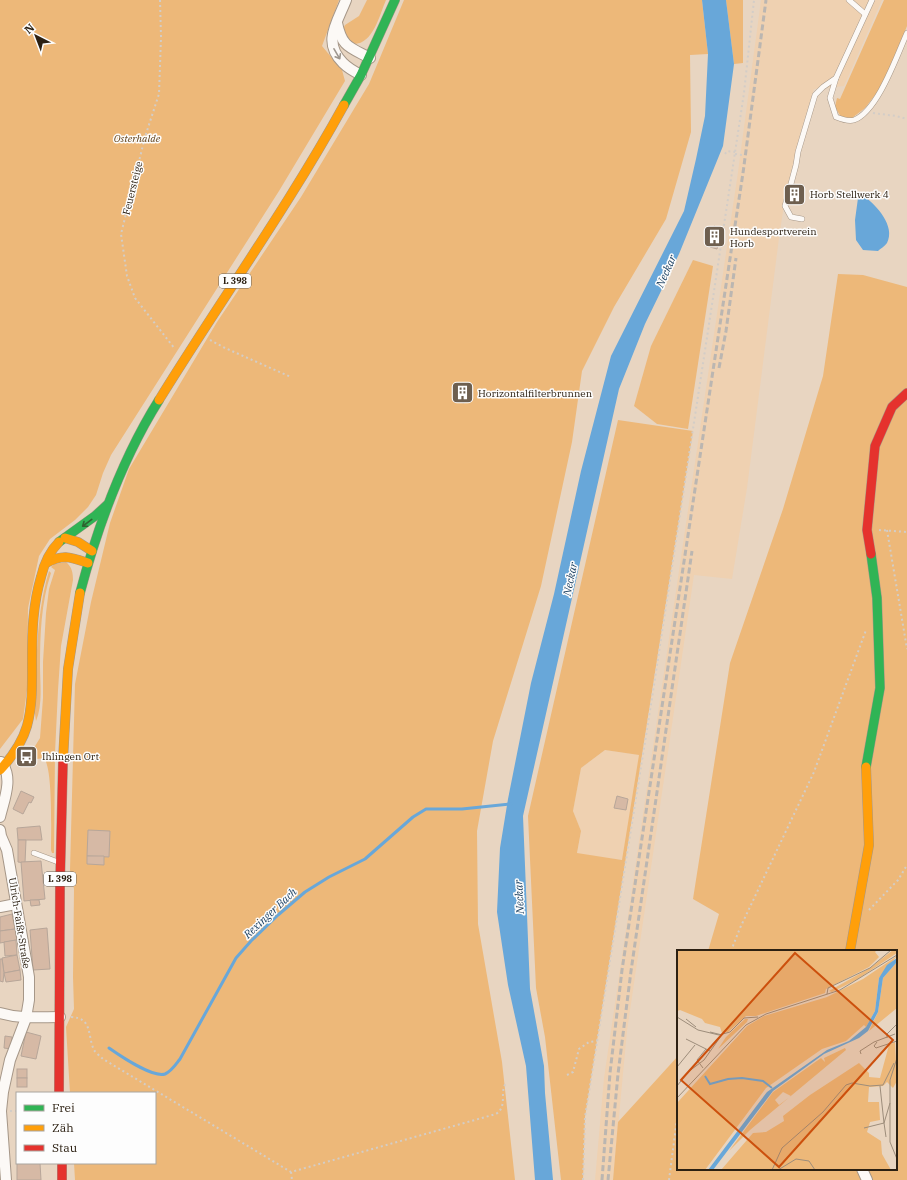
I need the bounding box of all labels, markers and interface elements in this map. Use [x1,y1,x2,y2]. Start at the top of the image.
north arrow [16,16,56,56]
text: N [21,20,37,37]
one-way arrow [333,48,341,60]
park label: Osterhalde [114,132,161,145]
street label: Feuersteige [120,160,145,216]
building icon: Horb Stellwerk 4 [781,181,807,207]
place label: Horb Stellwerk 4 [810,188,889,201]
building icon: Hundesportverein Horb [701,224,727,250]
place label: Hundesportverein Horb [730,225,817,250]
water label: Neckar [652,252,680,290]
road number: L 398 [219,274,251,288]
building icon: Horizontalfilterbrunnen [449,380,475,406]
place label: Horizontalfilterbrunnen [478,387,593,400]
one-way arrow [81,518,92,527]
water label: Neckar [559,560,581,598]
bus stop icon: Ihlingen Ort [13,743,39,769]
place label: Ihlingen Ort [42,750,99,763]
road number: L 398 [44,872,76,886]
street label: Ulrich-Faißt-Straße [6,877,33,970]
water label: Neckar [511,878,527,915]
water label: Rexinger Bach [240,885,300,942]
inset map [677,950,897,1170]
legend [16,1092,156,1164]
text: Frei [52,1100,75,1115]
text: Zäh [52,1120,74,1135]
text: Stau [52,1140,78,1155]

